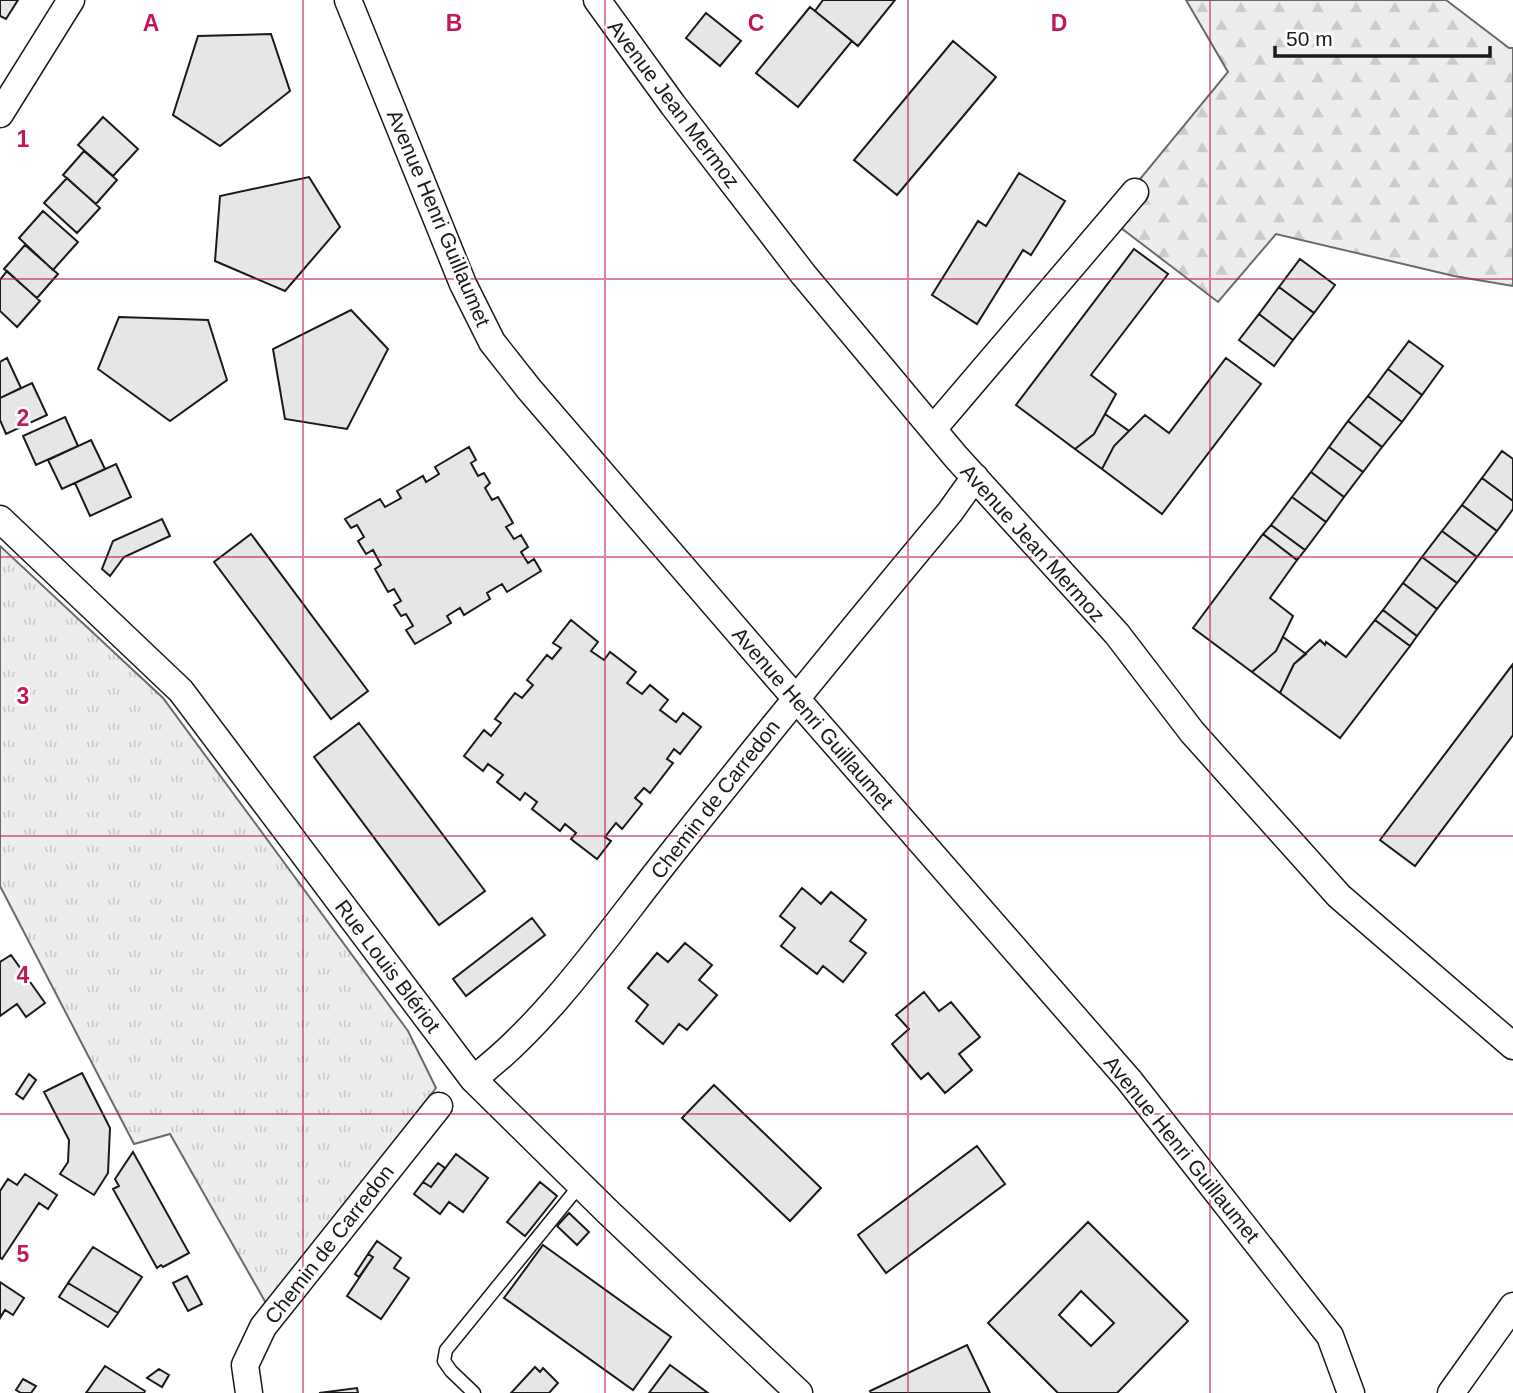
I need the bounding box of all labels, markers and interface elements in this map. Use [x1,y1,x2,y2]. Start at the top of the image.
text: A [143,10,159,36]
text: B [446,10,462,36]
text: C [748,10,764,36]
text: D [1051,10,1067,36]
scale bar [1275,14,1490,58]
street label: Avenue Jean Mermoz [603,16,745,192]
text: 50 m [1286,27,1333,50]
street label: Avenue Henri Guillaumet [383,106,495,330]
text: 1 [17,126,30,152]
text: 2 [17,405,29,431]
street label: Avenue Jean Mermoz [956,460,1110,626]
street label: Avenue Henri Guillaumet [728,623,898,814]
text: 3 [17,683,29,709]
street label: Chemin de Carredon [646,715,784,883]
street label: Rue Louis Blériot [331,895,445,1037]
text: 4 [17,962,30,988]
street label: Avenue Henri Guillaumet [1100,1051,1264,1247]
street label: Chemin de Carredon [260,1160,398,1328]
text: 5 [17,1241,30,1267]

